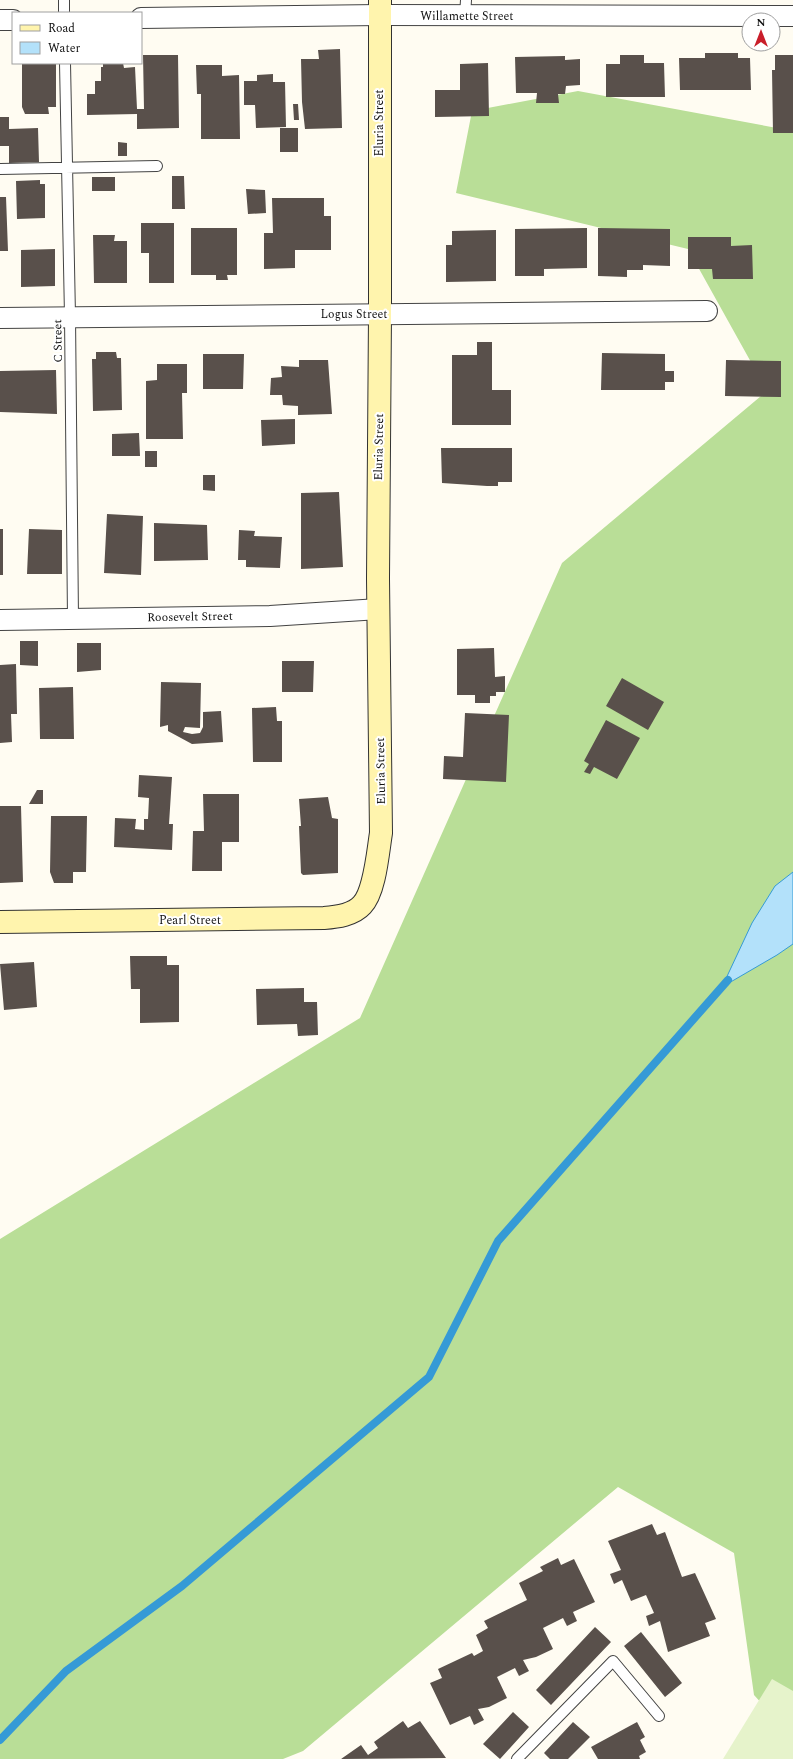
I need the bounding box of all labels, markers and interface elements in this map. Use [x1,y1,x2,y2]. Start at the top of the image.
street label: Willamette Street [420,7,514,26]
legend [12,12,142,64]
north arrow [741,12,781,52]
text: N [757,14,766,31]
text: Road [48,19,75,38]
text: Water [48,39,80,58]
street label: Eluria Street [370,90,389,156]
street label: Logus Street [320,305,388,324]
street label: C Street [48,319,68,363]
street label: Eluria Street [369,413,389,481]
street label: Roosevelt Street [147,607,233,627]
street label: Eluria Street [371,737,391,805]
street label: Pearl Street [159,911,221,930]

